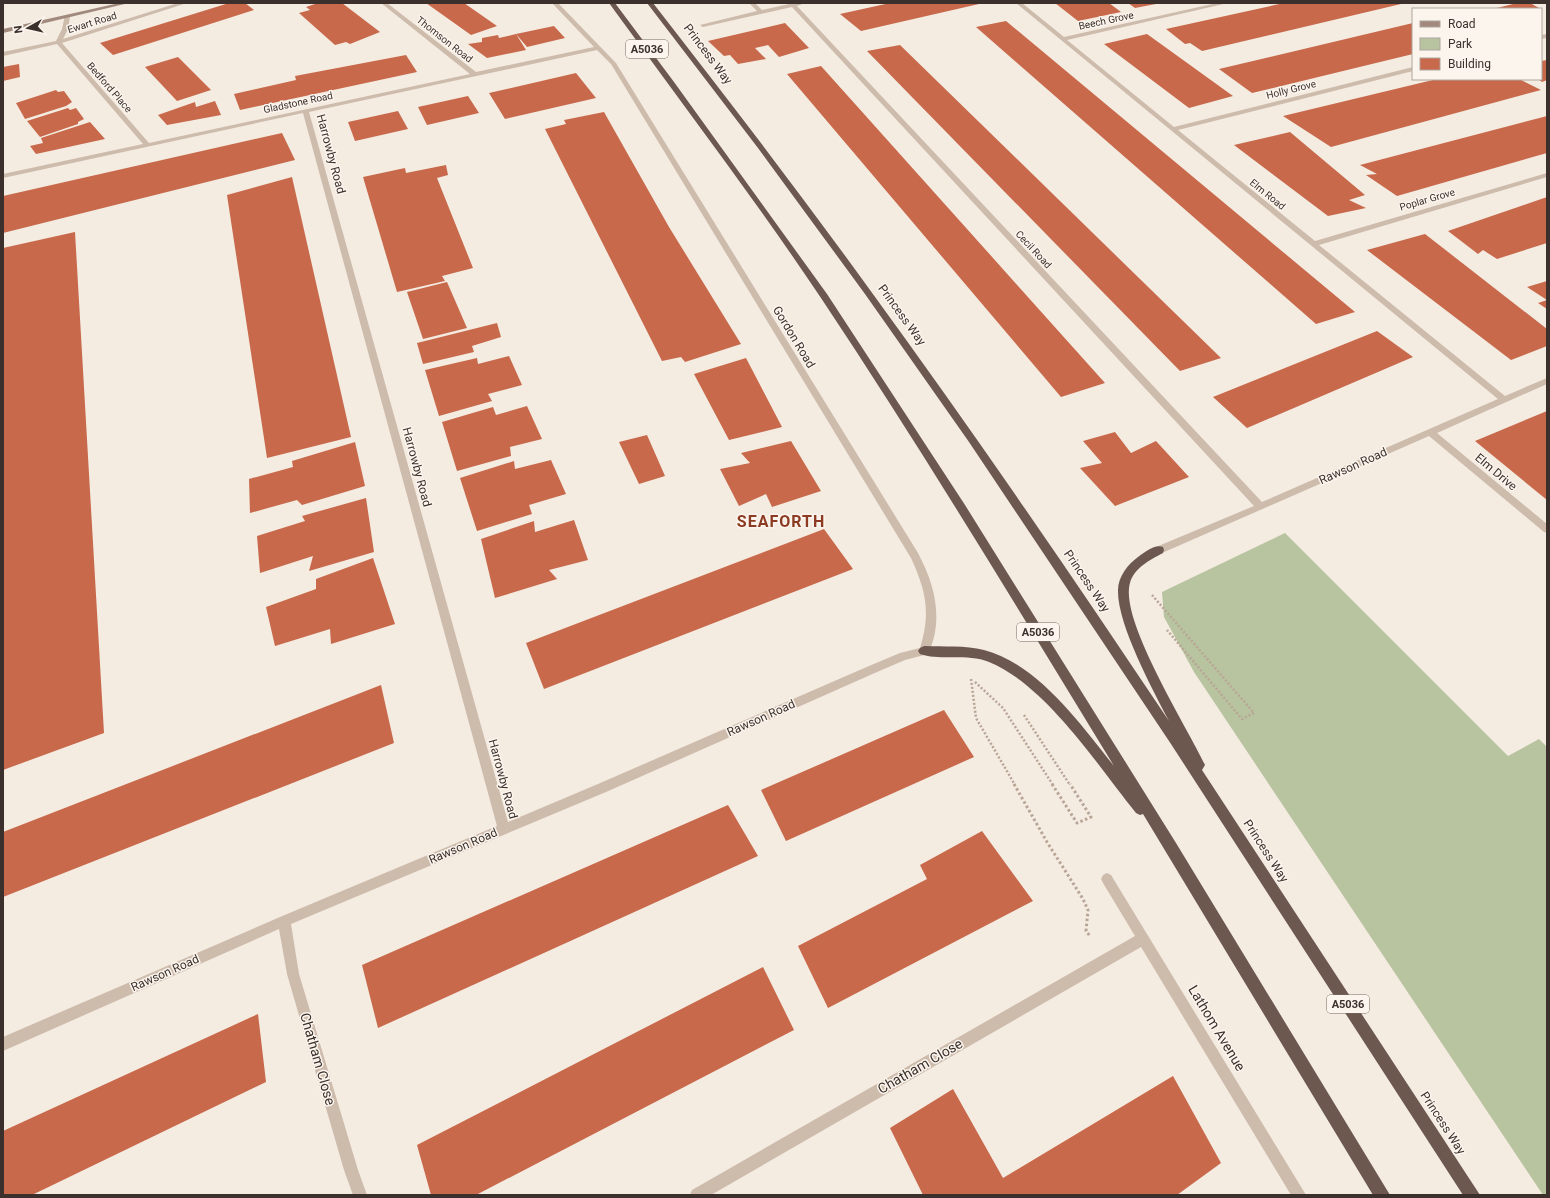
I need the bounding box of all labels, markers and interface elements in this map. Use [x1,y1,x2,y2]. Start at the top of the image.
north arrow [8,8,48,48]
legend [1412,8,1542,80]
street label: Beech Grove [1078,9,1135,32]
street label: Ewart Road [66,10,118,35]
street label: Thomson Road [415,14,475,65]
text: Road [1448,17,1476,31]
street label: Princess Way [681,21,735,87]
text: N [12,24,26,34]
text: Park [1448,37,1473,51]
road number: A5036 [626,40,668,58]
text: Building [1448,57,1491,71]
street label: Bedford Place [85,60,134,115]
street label: Holly Grove [1265,78,1317,101]
street label: Gladstone Road [262,90,334,115]
street label: Harrowby Road [314,113,348,195]
street label: Elm Road [1248,177,1288,212]
street label: Poplar Grove [1398,186,1456,213]
street label: Cecil Road [1013,228,1054,270]
street label: Princess Way [875,282,929,348]
street label: Gordon Road [770,304,818,370]
street label: Harrowby Road [400,426,434,508]
street label: Rawson Road [1317,445,1389,487]
street label: Elm Drive [1472,451,1520,493]
district label: SEAFORTH [737,512,825,531]
street label: Princess Way [1061,547,1113,615]
road number: A5036 [1017,623,1059,641]
street label: Rawson Road [725,697,797,739]
street label: Harrowby Road [486,738,520,820]
street label: Princess Way [1241,817,1292,885]
street label: Rawson Road [427,825,499,867]
street label: Rawson Road [129,952,201,994]
street label: Lathom Avenue [1185,982,1249,1074]
road number: A5036 [1327,995,1369,1013]
street label: Chatham Close [297,1011,339,1107]
street label: Chatham Close [875,1035,965,1097]
street label: Princess Way [1418,1089,1469,1157]

